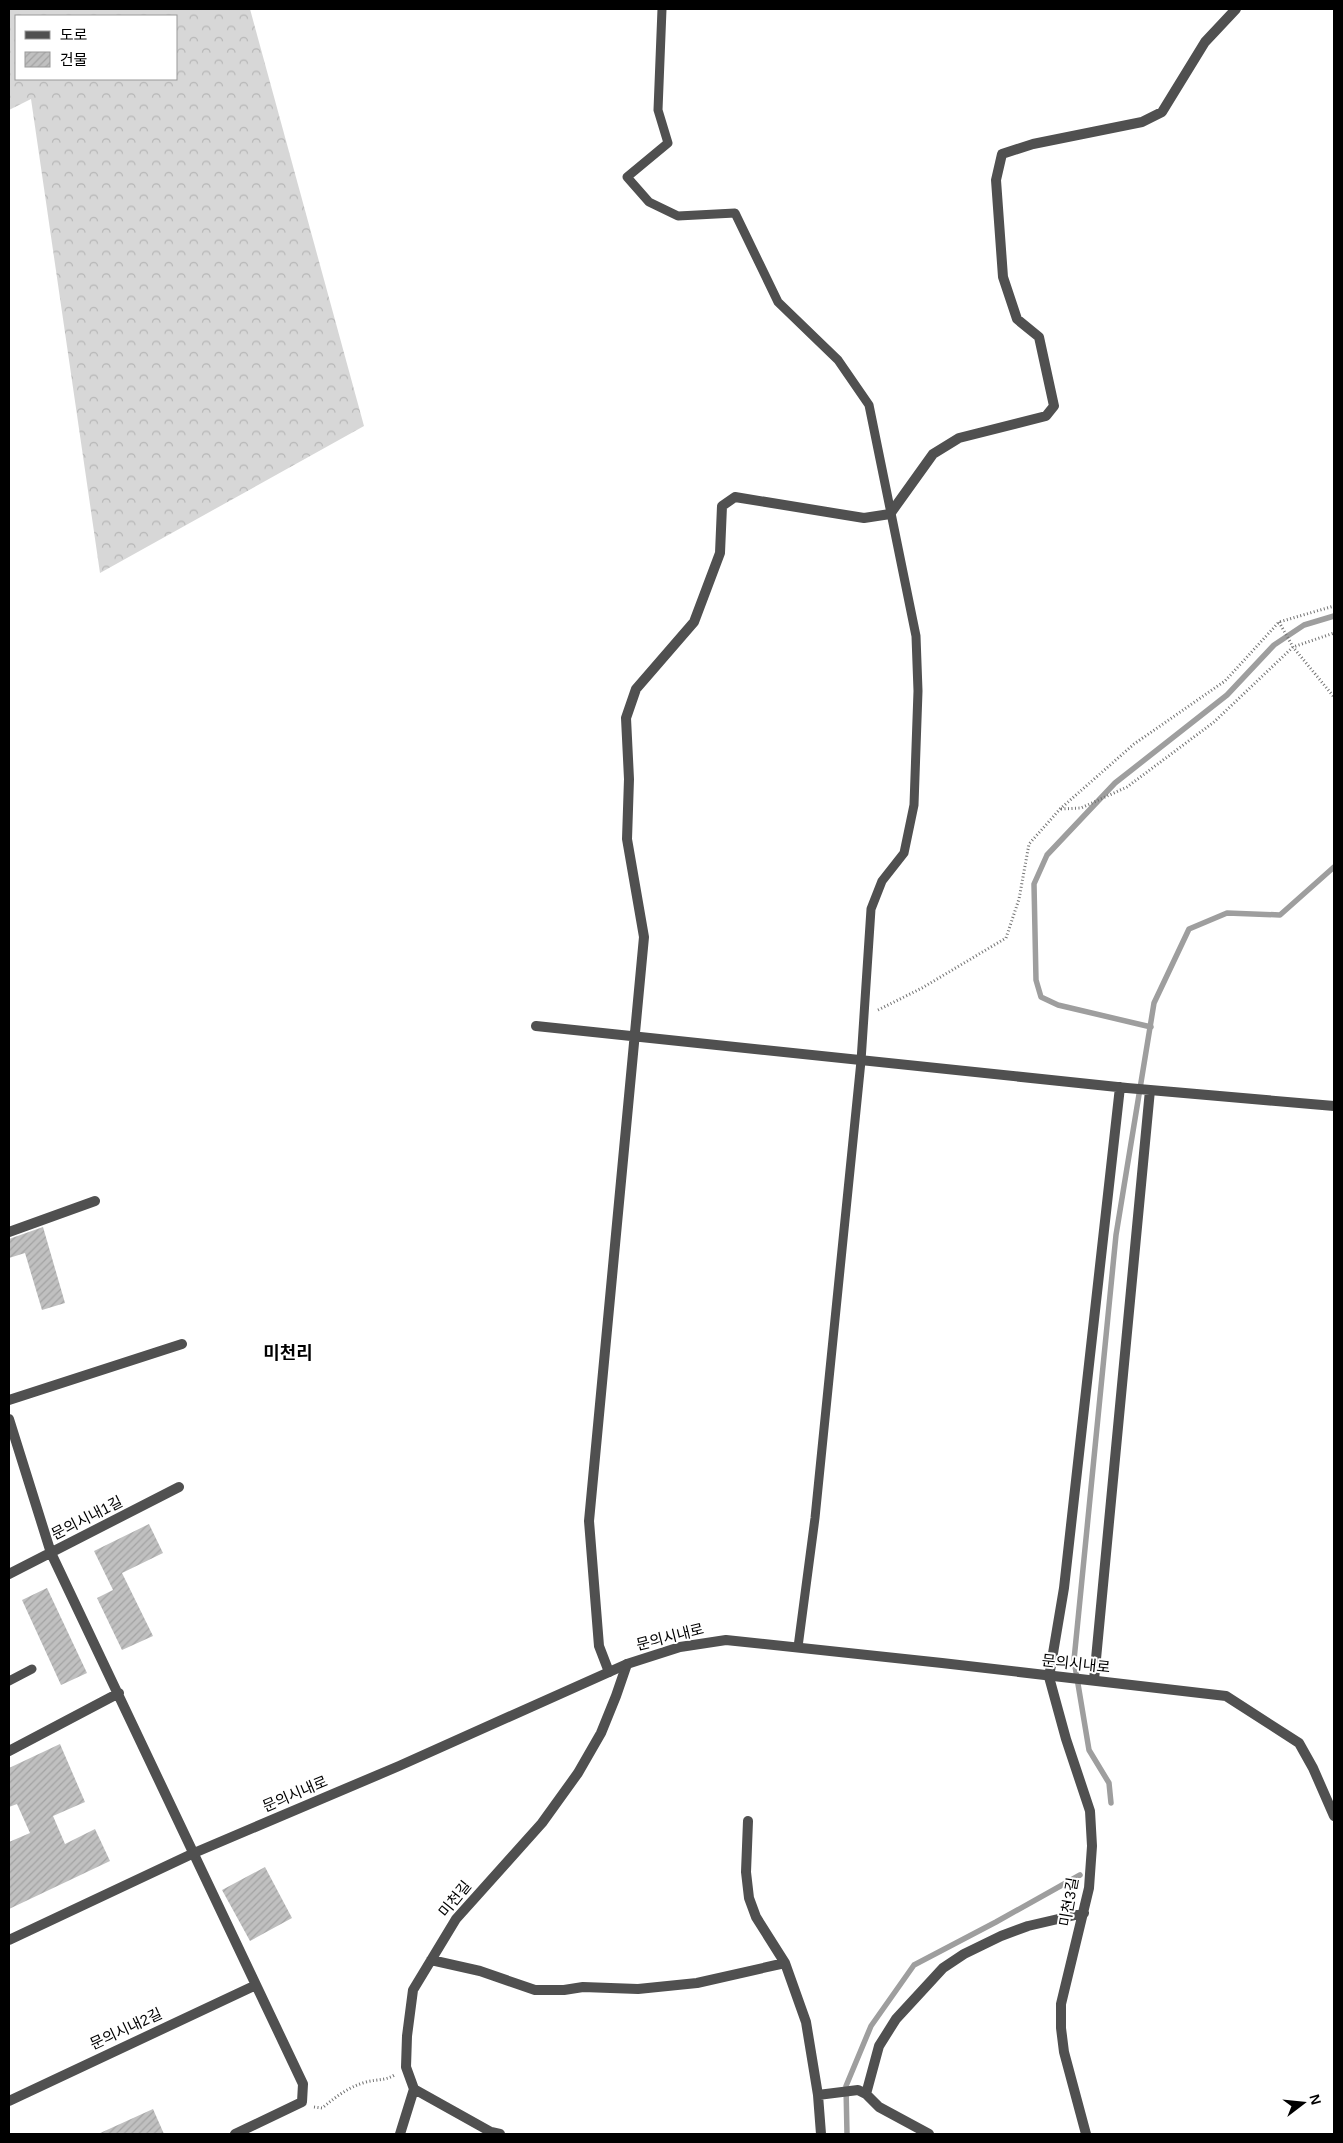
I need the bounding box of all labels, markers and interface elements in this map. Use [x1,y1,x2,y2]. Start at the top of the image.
legend [15,15,178,80]
text: 도로 [60,26,88,43]
text: 건물 [60,51,88,68]
district label: 미천리 [263,1343,313,1363]
street label: 문의시내1길 [48,1492,125,1543]
street label: 문의시내로 [634,1620,705,1653]
street label: 문의시내로 [1041,1651,1111,1676]
street label: 문의시내로 [260,1772,330,1815]
street label: 미천3길 [1056,1876,1081,1928]
street label: 미천길 [435,1877,474,1920]
street label: 문의시내2길 [87,2004,164,2053]
north arrow [1278,2078,1328,2128]
text: N [1306,2092,1325,2106]

